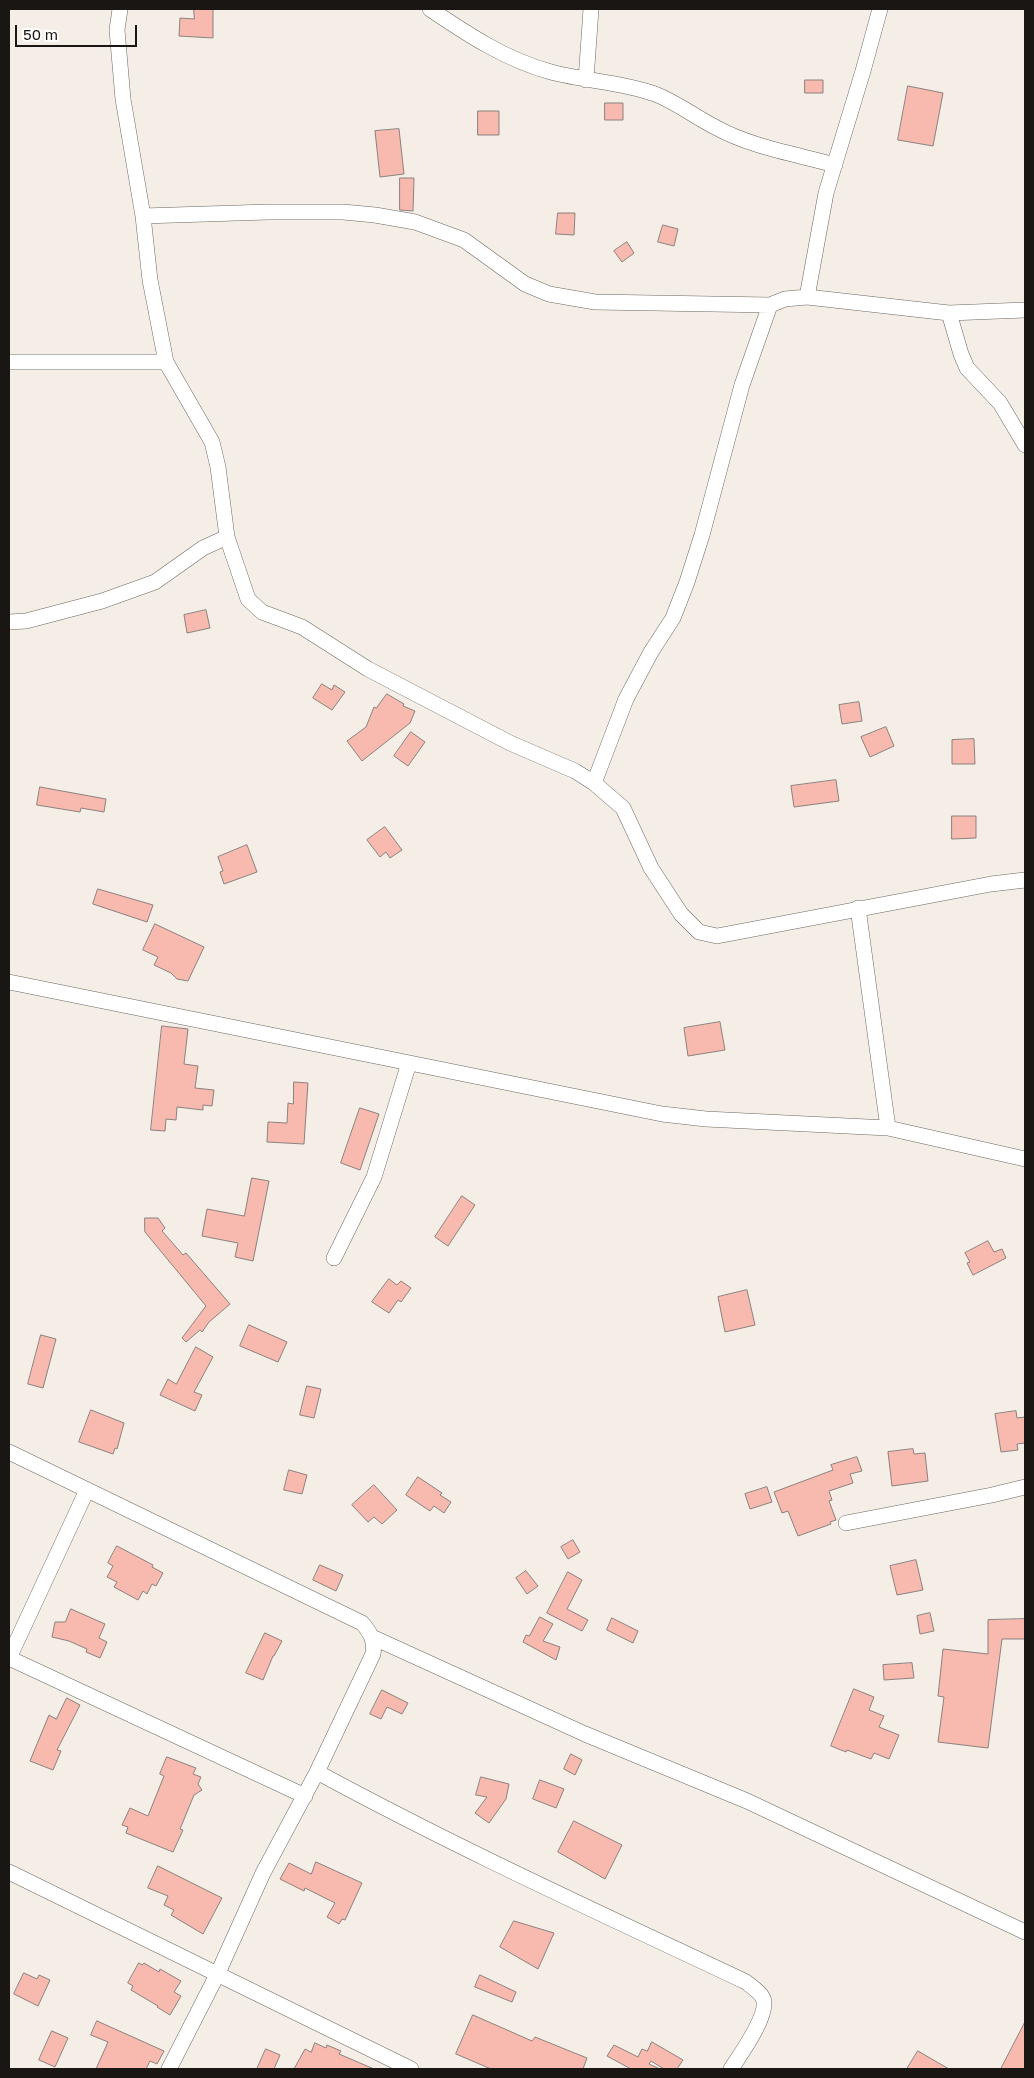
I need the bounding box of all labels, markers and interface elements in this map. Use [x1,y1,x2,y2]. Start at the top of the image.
scale bar [18,15,140,47]
text: 50 m [23,25,58,43]

